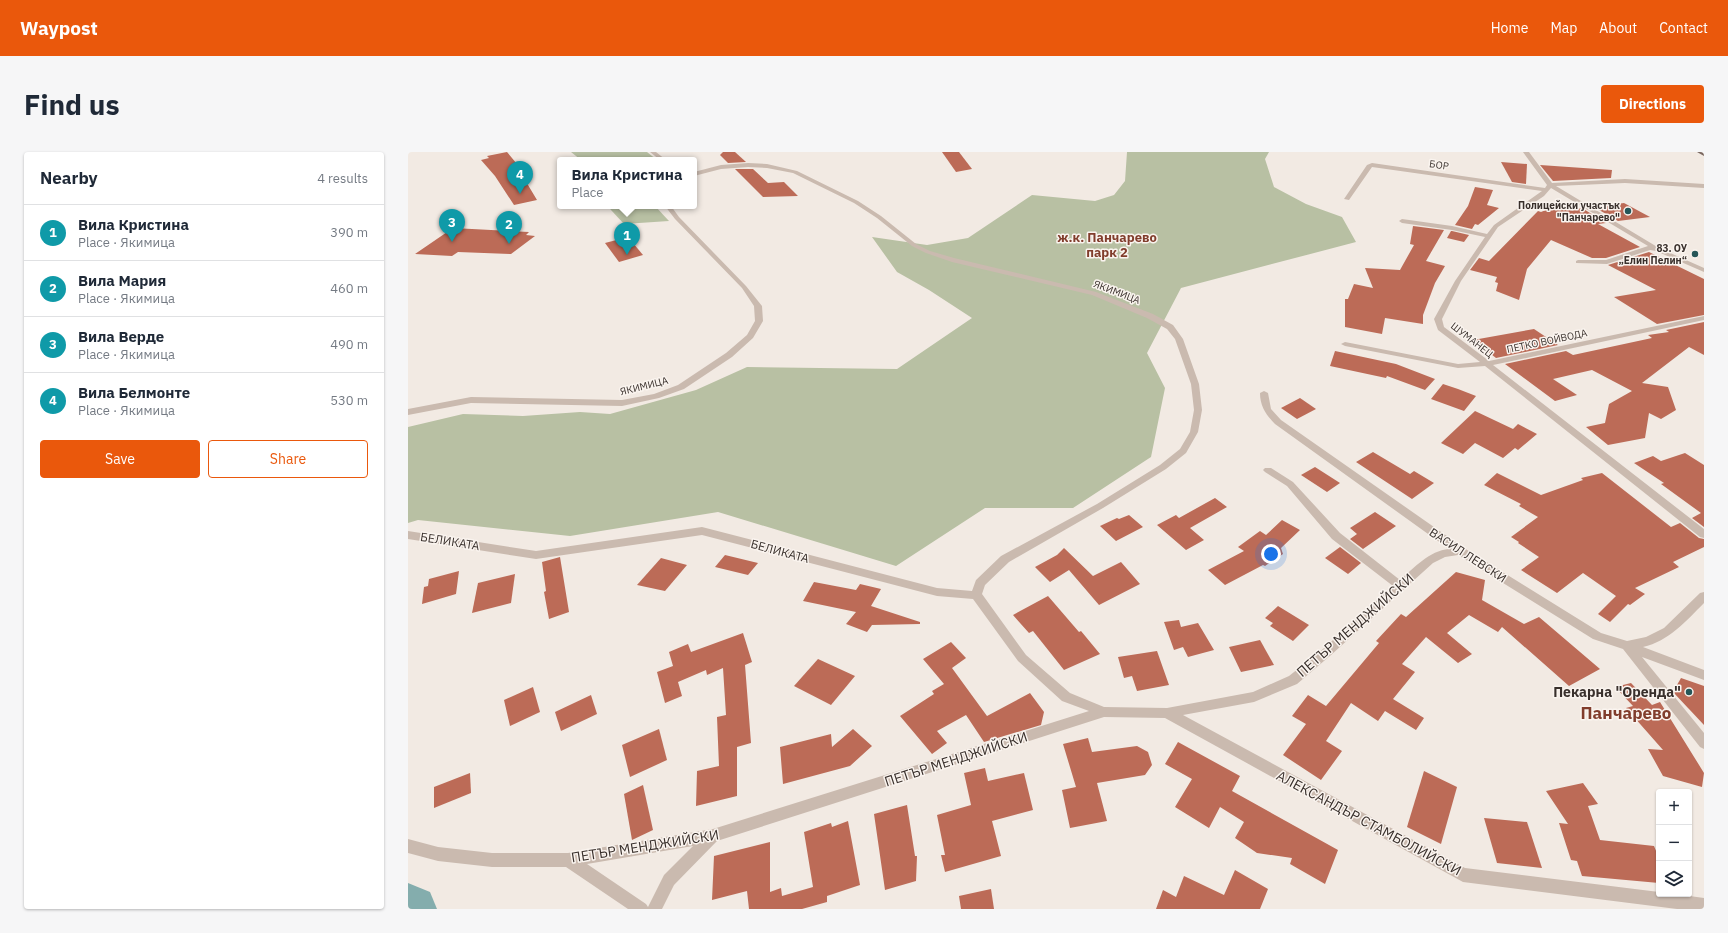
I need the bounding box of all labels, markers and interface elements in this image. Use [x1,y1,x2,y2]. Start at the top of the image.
text: Waypost [20,16,98,40]
text: Home [1491,19,1528,37]
text: Map [1550,19,1577,37]
text: About [1599,19,1637,37]
text: Contact [1659,19,1708,37]
button: Directions [1601,85,1704,123]
text: Find us [24,86,120,123]
popup [557,157,697,209]
street label: БОР [1428,157,1450,173]
pin: 4 [507,161,533,194]
text: Вила Кристина [571,165,683,184]
text: Nearby [40,167,98,189]
text: 4 results [317,170,368,187]
text: Place [571,184,603,201]
place label: Полицейски участък "Панчарево" [1518,199,1620,224]
marker: Полицейски участък "Панчарево" [1623,206,1633,216]
pin: 3 [439,209,465,242]
pin: 2 [496,211,522,244]
text: Вила Кристина [78,215,189,234]
pin: 1 [614,222,640,255]
text: 1 [49,224,57,241]
text: 390 m [330,224,368,241]
district label: ж.к. Панчарево парк 2 [1057,229,1157,261]
text: Place · Якимица [78,234,175,251]
place label: 83. ОУ „Елин Пелин“ [1618,242,1688,267]
marker: 83. ОУ „Елин Пелин“ [1690,249,1700,259]
text: Вила Мария [78,271,166,290]
street label: ЯКИМИЦА [1092,277,1143,307]
text: 2 [49,280,57,297]
text: 460 m [330,280,368,297]
text: Place · Якимица [78,290,175,307]
street label: ШУМАНЕЦ [1448,319,1496,361]
street label: ПЕТКО ВОЙВОДА [1506,326,1589,356]
text: Вила Верде [78,327,164,346]
text: 3 [49,336,57,353]
text: 490 m [330,336,368,353]
text: Place · Якимица [78,346,175,363]
street label: ЯКИМИЦА [619,374,670,398]
text: Вила Белмонте [78,383,190,402]
text: 4 [49,392,57,409]
text: 530 m [330,392,368,409]
text: Place · Якимица [78,402,175,419]
button: Save [40,440,200,478]
button: Share [208,440,368,478]
street label: ВАСИЛ ЛЕВСКИ [1427,524,1509,586]
street label: БЕЛИКАТА [419,529,481,553]
street label: БЕЛИКАТА [749,536,811,566]
your location [1261,544,1281,564]
street label: ПЕТЪР МЕНДЖИЙСКИ [1292,568,1417,681]
place label: Пекарна "Оренда" [1553,683,1681,701]
marker: Пекарна "Оренда" [1684,687,1694,697]
district label: Панчарево [1581,702,1671,724]
street label: ПЕТЪР МЕНДЖИЙСКИ [882,726,1030,791]
street label: АЛЕКСАНДЪР СТАМБОЛИЙСКИ [1273,766,1465,880]
map controls [1656,789,1692,897]
button: + [1656,789,1692,825]
street label: ПЕТЪР МЕНДЖИЙСКИ [570,824,720,867]
button: − [1656,825,1692,861]
button: layers [1656,861,1692,897]

